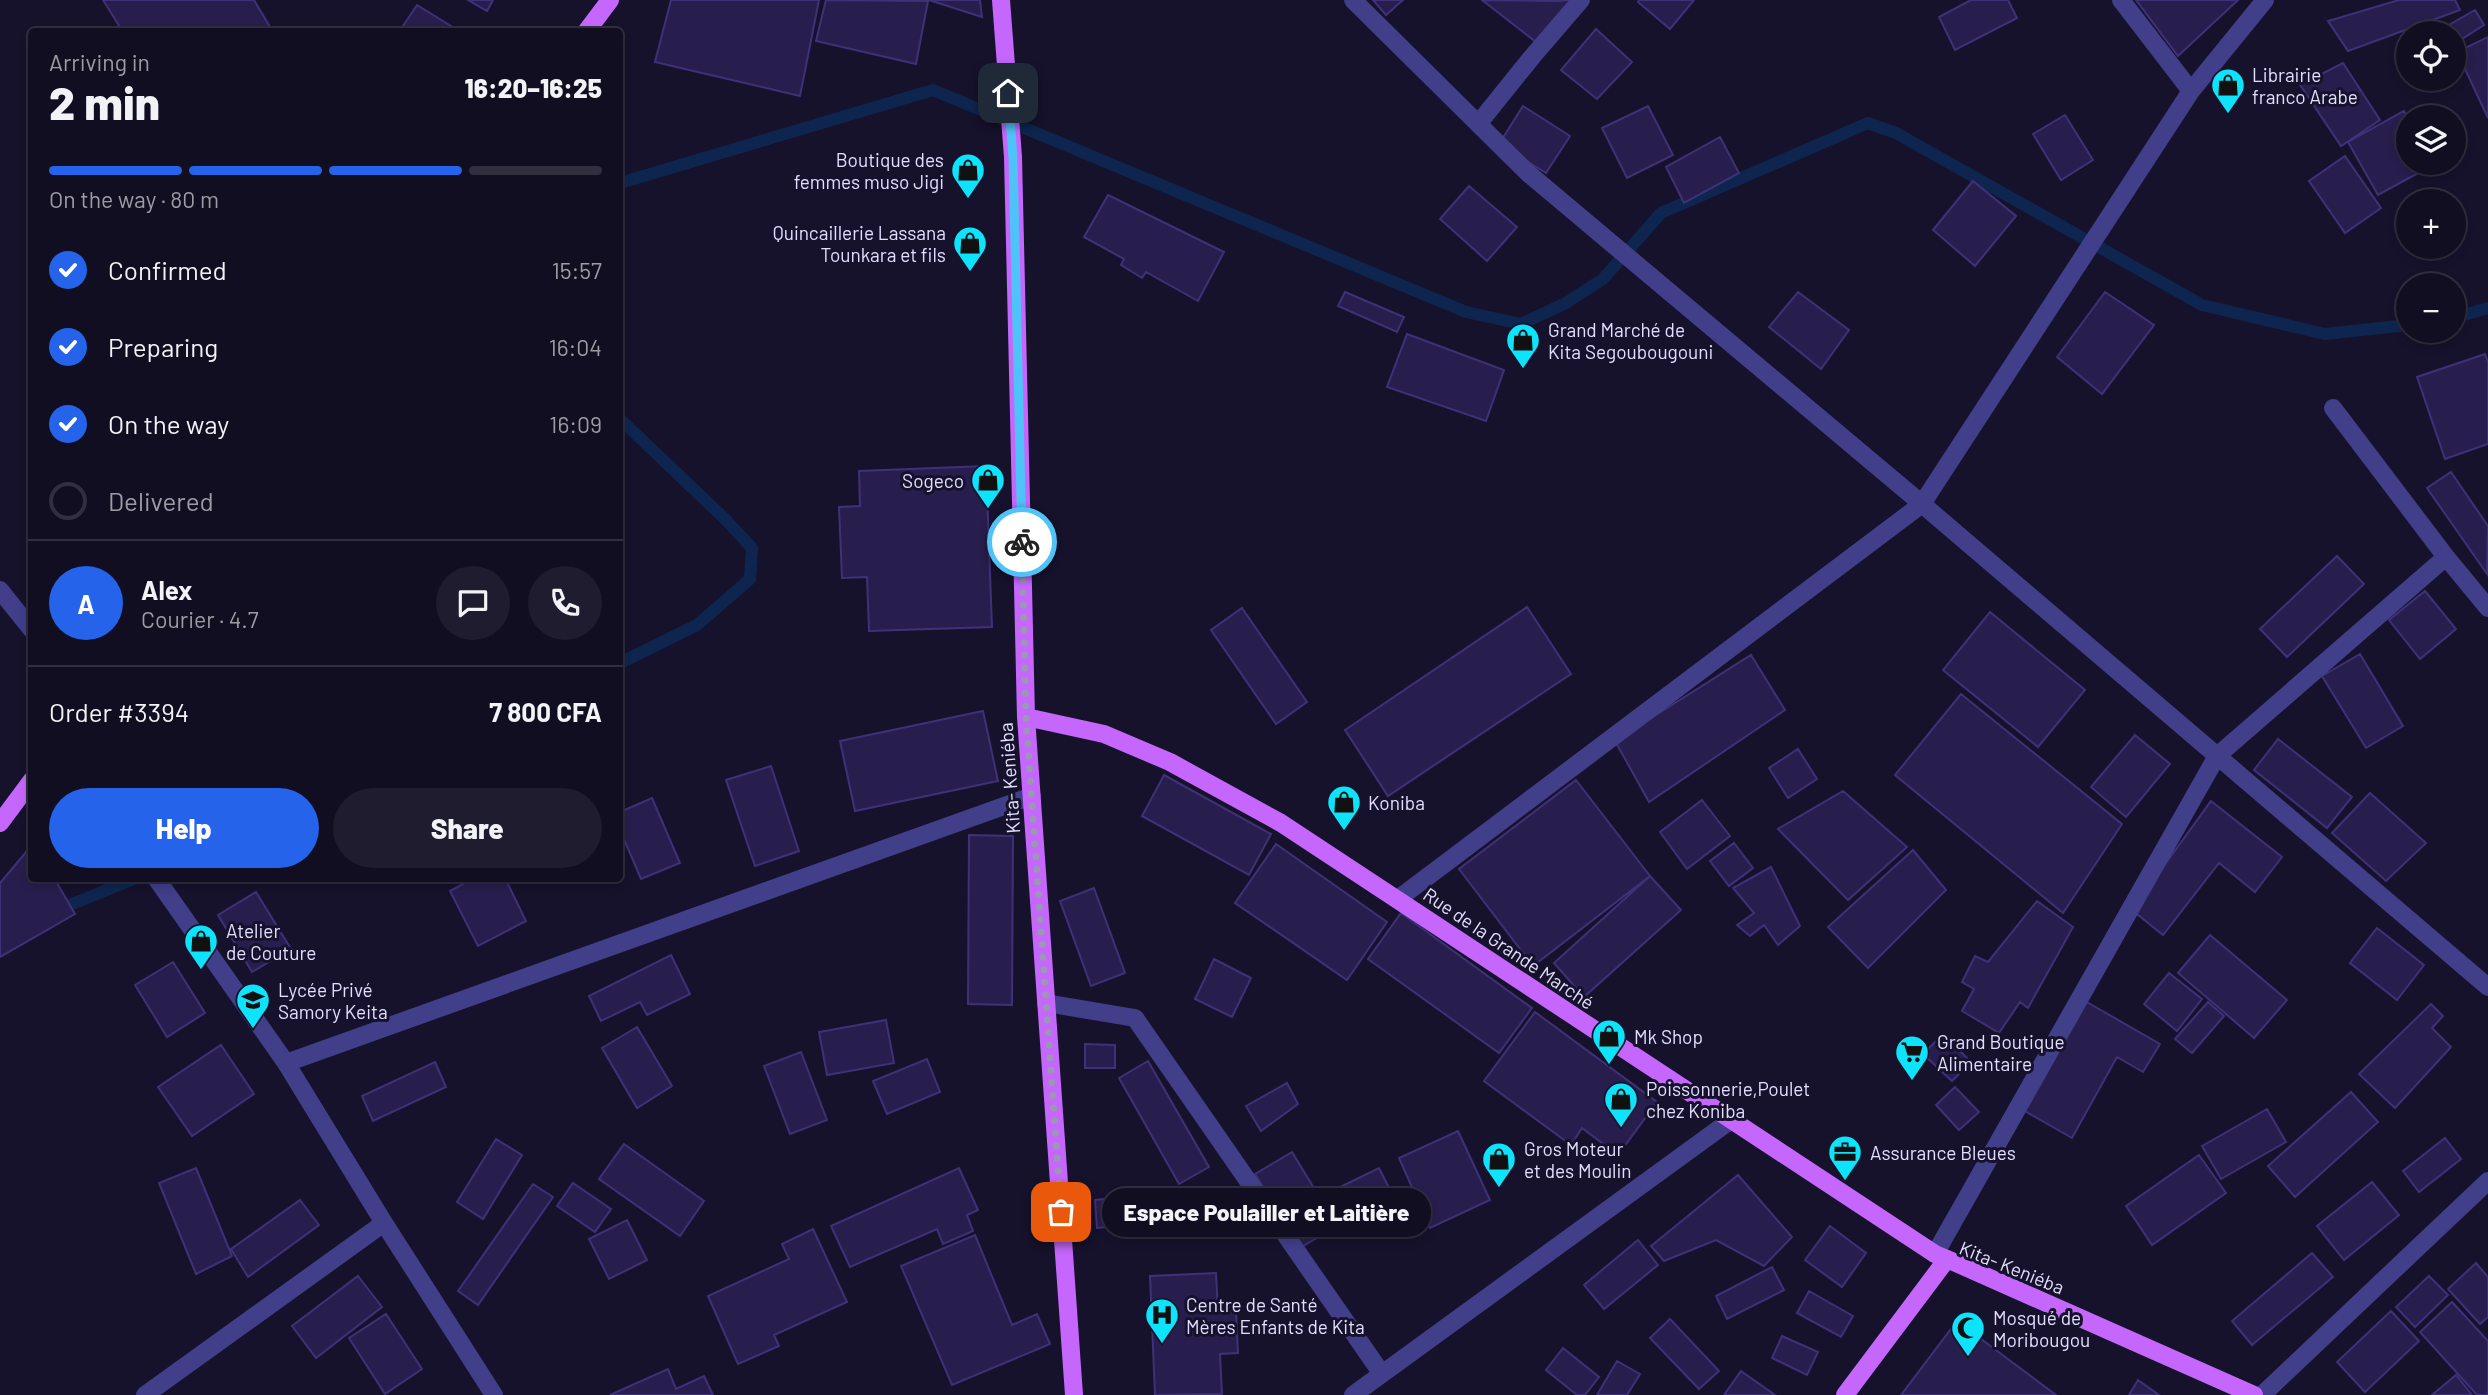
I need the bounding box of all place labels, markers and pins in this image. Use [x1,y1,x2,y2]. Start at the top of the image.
pin [978,63,1038,123]
place label: Librairie franco Arabe [2252,63,2358,108]
shop icon: Librairie franco Arabe [2209,66,2247,115]
place label: Boutique des femmes muso Jigi [794,148,944,193]
shop icon: Boutique des femmes muso Jigi [949,151,987,200]
place label: Quincaillerie Lassana Tounkara et fils [773,221,946,266]
shop icon: Quincaillerie Lassana Tounkara et fils [951,224,989,273]
place label: Grand Marché de Kita Segoubougouni [1548,318,1713,363]
shop icon: Grand Marché de Kita Segoubougouni [1504,321,1542,370]
shop icon: Sogeco [969,461,1007,510]
place label: Sogeco [902,469,964,492]
shop icon: Koniba [1325,783,1363,832]
place label: Koniba [1368,791,1425,814]
place label: Atelier de Couture [226,919,316,964]
shop icon: Atelier de Couture [182,922,220,971]
place label: Lycée Privé Samory Keita [278,978,388,1023]
school or university icon: Lycée Privé Samory Keita [234,981,272,1030]
shop icon: Mk Shop [1590,1017,1628,1066]
place label: Mk Shop [1634,1025,1703,1048]
place label: Grand Boutique Alimentaire [1937,1030,2065,1075]
supermarket icon: Grand Boutique Alimentaire [1893,1033,1931,1082]
place label: Poissonnerie,Poulet chez Koniba [1646,1077,1810,1122]
shop icon: Poissonnerie,Poulet chez Koniba [1602,1080,1640,1129]
office icon: Assurance Bleues [1826,1133,1864,1182]
place label: Gros Moteur et des Moulin [1524,1137,1632,1182]
shop icon: Gros Moteur et des Moulin [1480,1140,1518,1189]
place label: Assurance Bleues [1870,1141,2016,1164]
pin [1031,1182,1091,1242]
callout: Espace Poulailler et Laitière [1103,1188,1432,1236]
place label: Centre de Santé Mères Enfants de Kita [1186,1293,1365,1338]
hospital icon: Centre de Santé Mères Enfants de Kita [1143,1296,1181,1345]
place label: Mosqué de Moribougou [1993,1306,2090,1351]
mosque icon: Mosqué de Moribougou [1949,1309,1987,1358]

